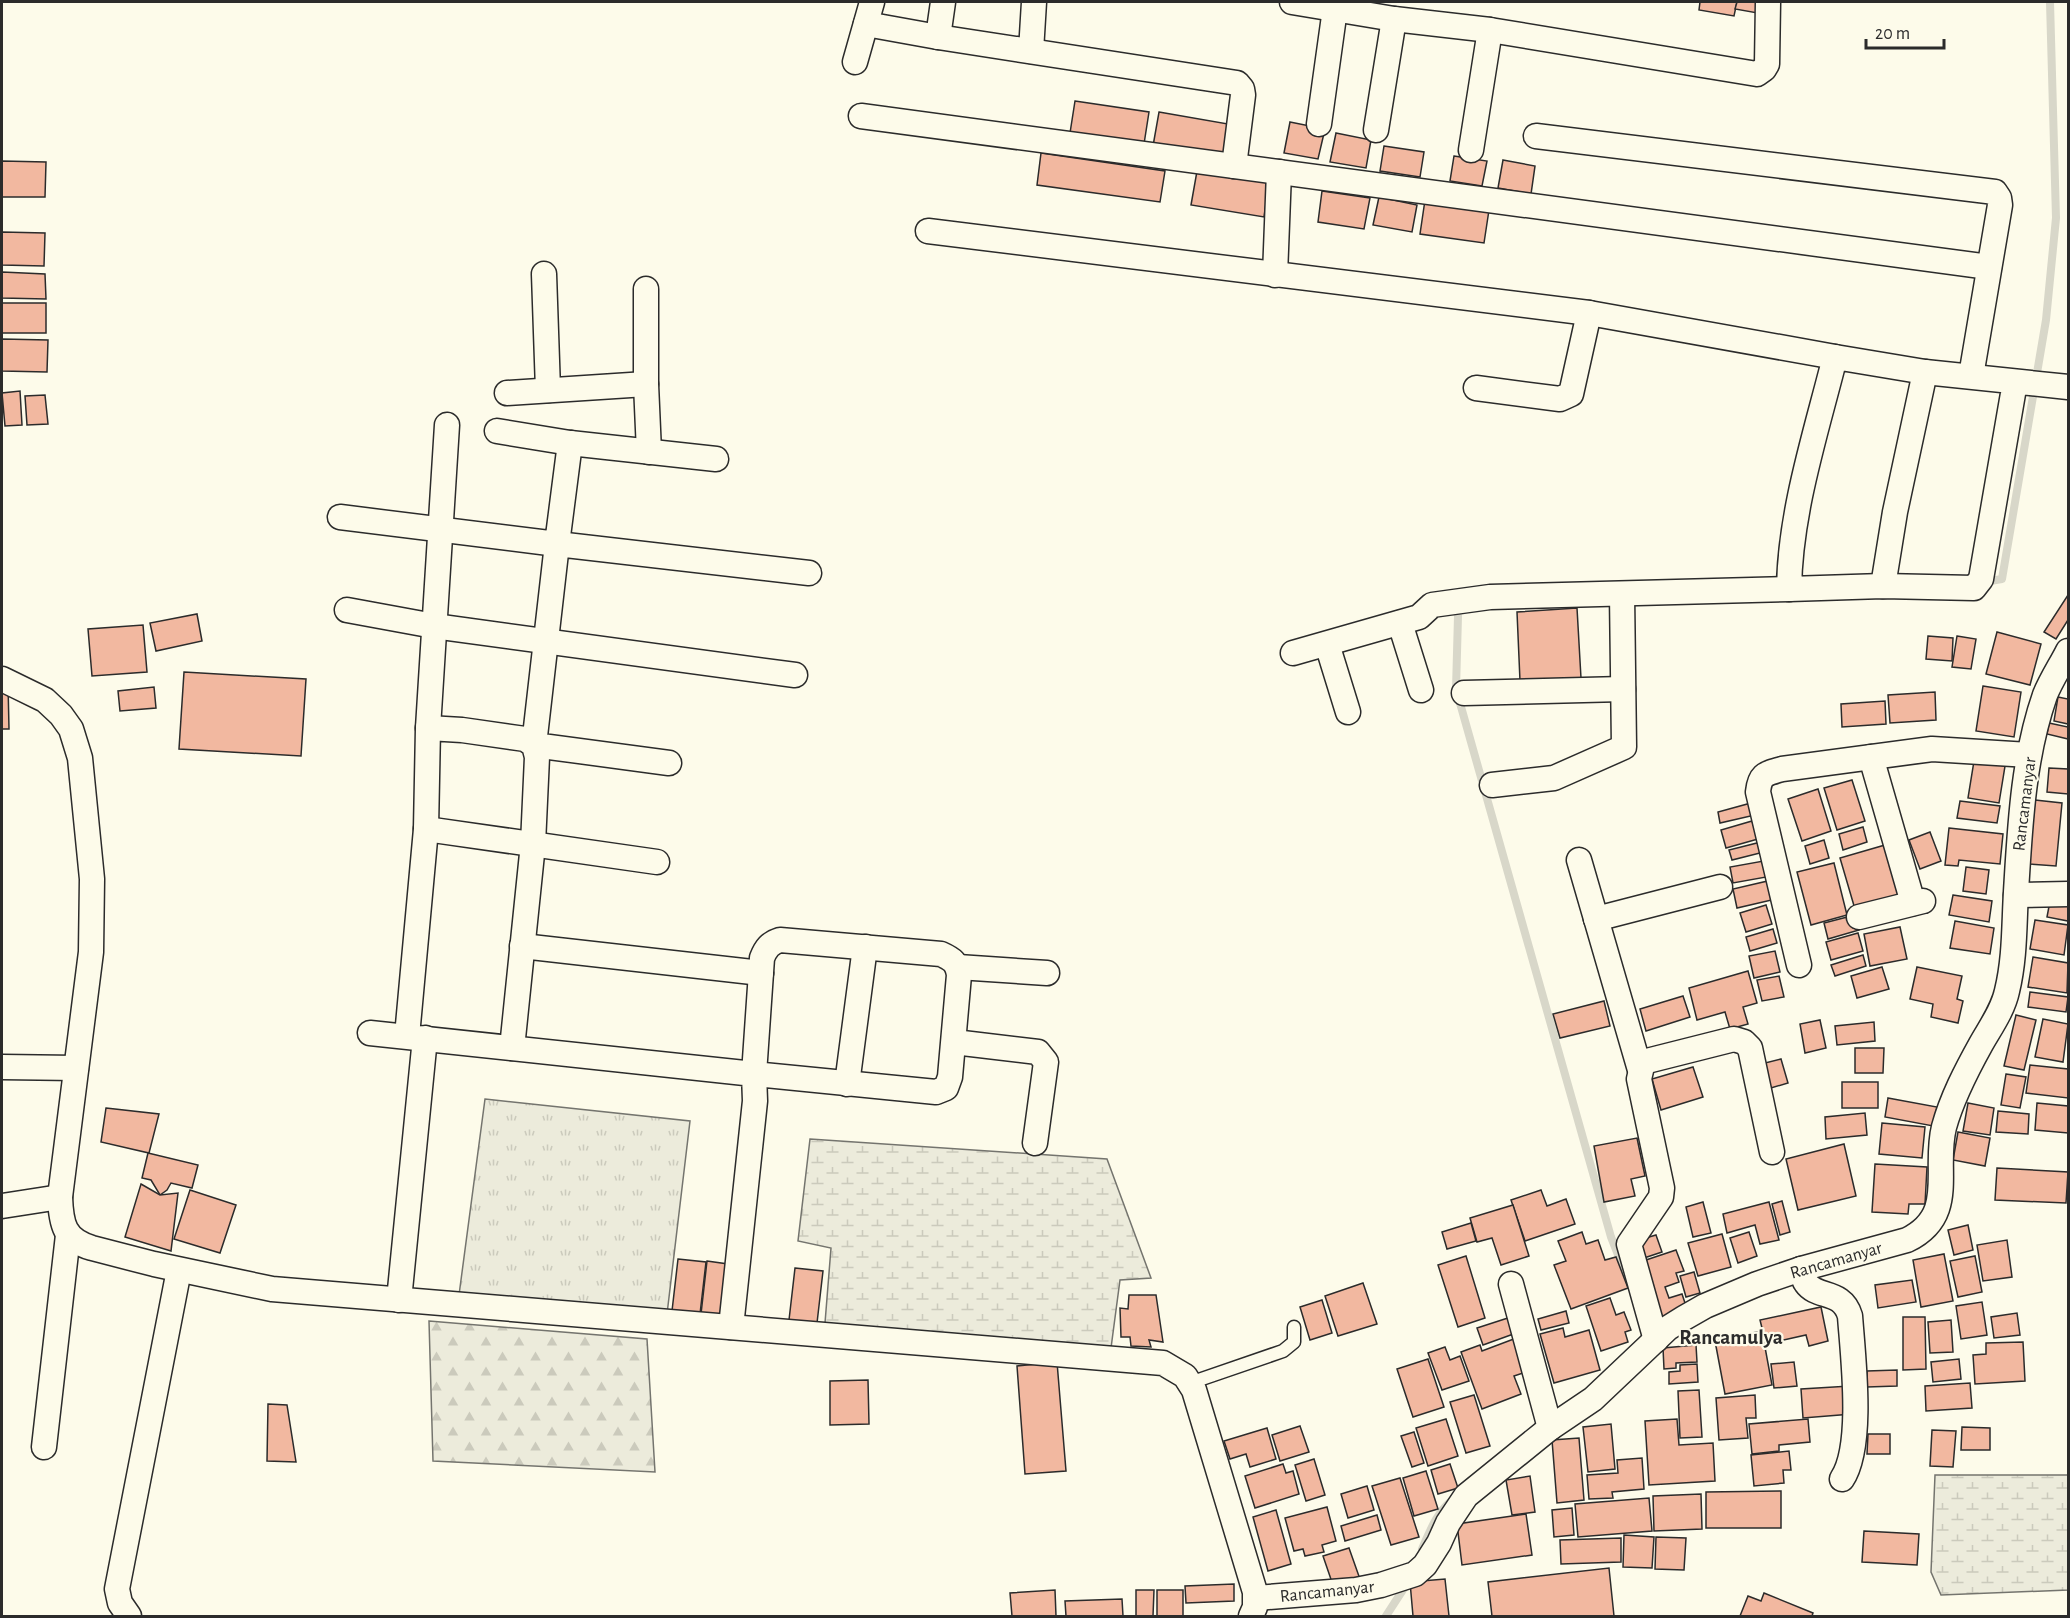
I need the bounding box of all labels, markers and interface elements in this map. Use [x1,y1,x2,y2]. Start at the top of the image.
scale bar [1866,12,1944,50]
text: 20 m [1875,25,1910,43]
street label: Rancamanyar [2010,756,2040,852]
street label: Rancamanyar [1788,1239,1884,1283]
district label: Rancamulya [1679,1327,1783,1348]
street label: Rancamanyar [1279,1578,1375,1606]

